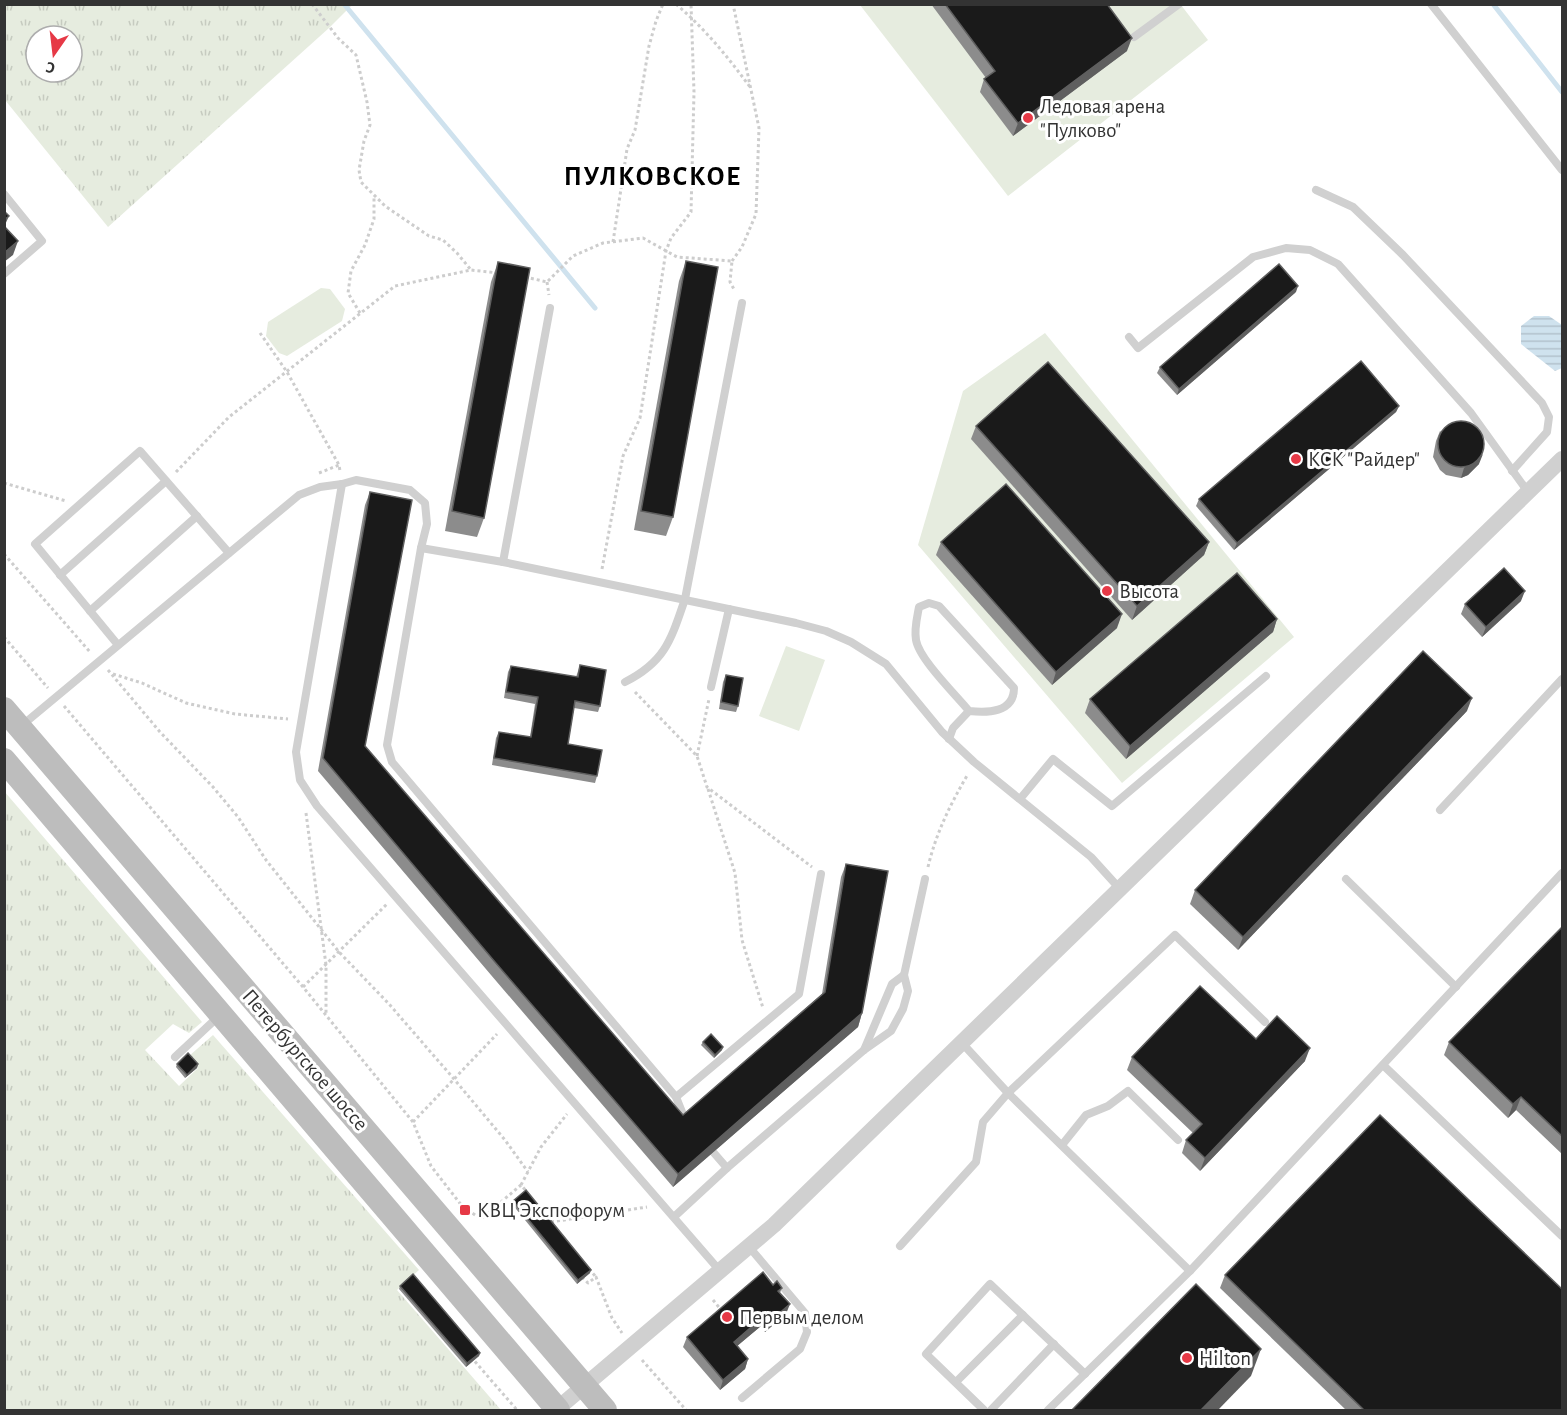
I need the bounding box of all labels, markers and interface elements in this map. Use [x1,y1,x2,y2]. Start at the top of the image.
north arrow [24,24,84,84]
text: С [44,59,57,76]
place label: Ледовая арена "Пулково" [1040,96,1166,141]
marker: Ледовая арена "Пулково" [1021,111,1035,125]
district label: ПУЛКОВСКОЕ [564,163,742,190]
place label: КСК "Райдер" [1308,449,1420,470]
marker: КСК "Райдер" [1289,452,1303,466]
place label: Высота [1119,581,1180,602]
marker: Высота [1100,584,1114,598]
street label: Петербургское шоссе [238,985,372,1135]
place label: КВЦ Экспофорум [477,1200,625,1221]
marker: КВЦ Экспофорум [458,1203,472,1217]
place label: Первым делом [739,1307,864,1328]
marker: Первым делом [720,1310,734,1324]
place label: Hilton [1199,1348,1251,1369]
marker: Hilton [1180,1351,1194,1365]

